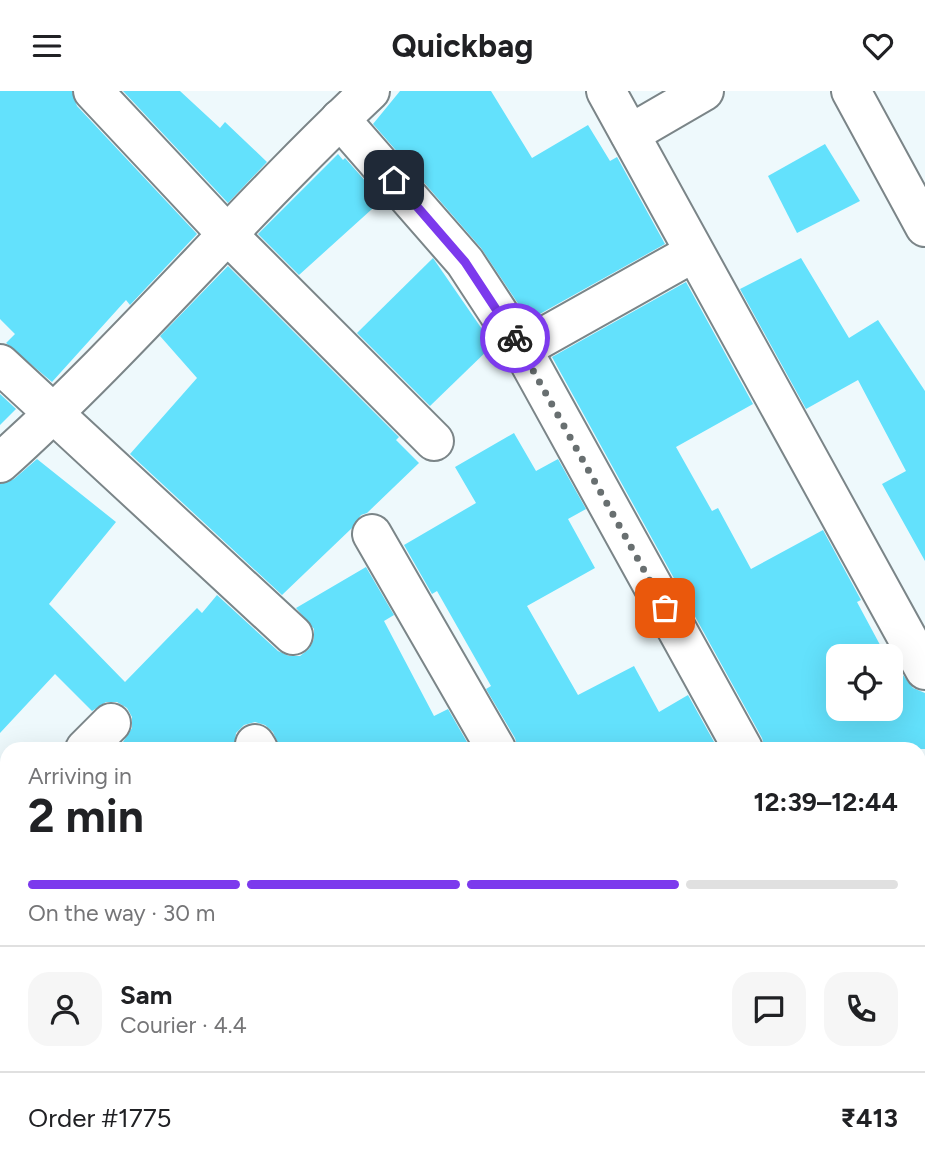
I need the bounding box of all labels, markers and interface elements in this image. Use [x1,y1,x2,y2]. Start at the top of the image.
icon: menu [28,27,66,65]
text: Quickbag [392,27,533,65]
icon: heart [859,27,897,65]
pin [364,150,424,210]
icon: home [375,161,413,199]
courier [480,303,550,373]
icon: bike [496,319,534,357]
pin [635,578,695,638]
icon: bag [646,589,684,627]
map controls [826,644,903,721]
button: locate [826,644,903,721]
text: Arriving in [28,762,132,790]
text: 12:39–12:44 [754,786,898,818]
text: 2 min [28,788,144,844]
text: On the way · 30 m [28,899,215,927]
button: person [28,972,102,1046]
button: chat [732,972,806,1046]
button: phone [824,972,898,1046]
text: Sam [120,979,172,1011]
text: Courier · 4.4 [120,1011,247,1039]
text: Order #1775 [28,1102,172,1134]
text: ₹413 [841,1102,898,1134]

